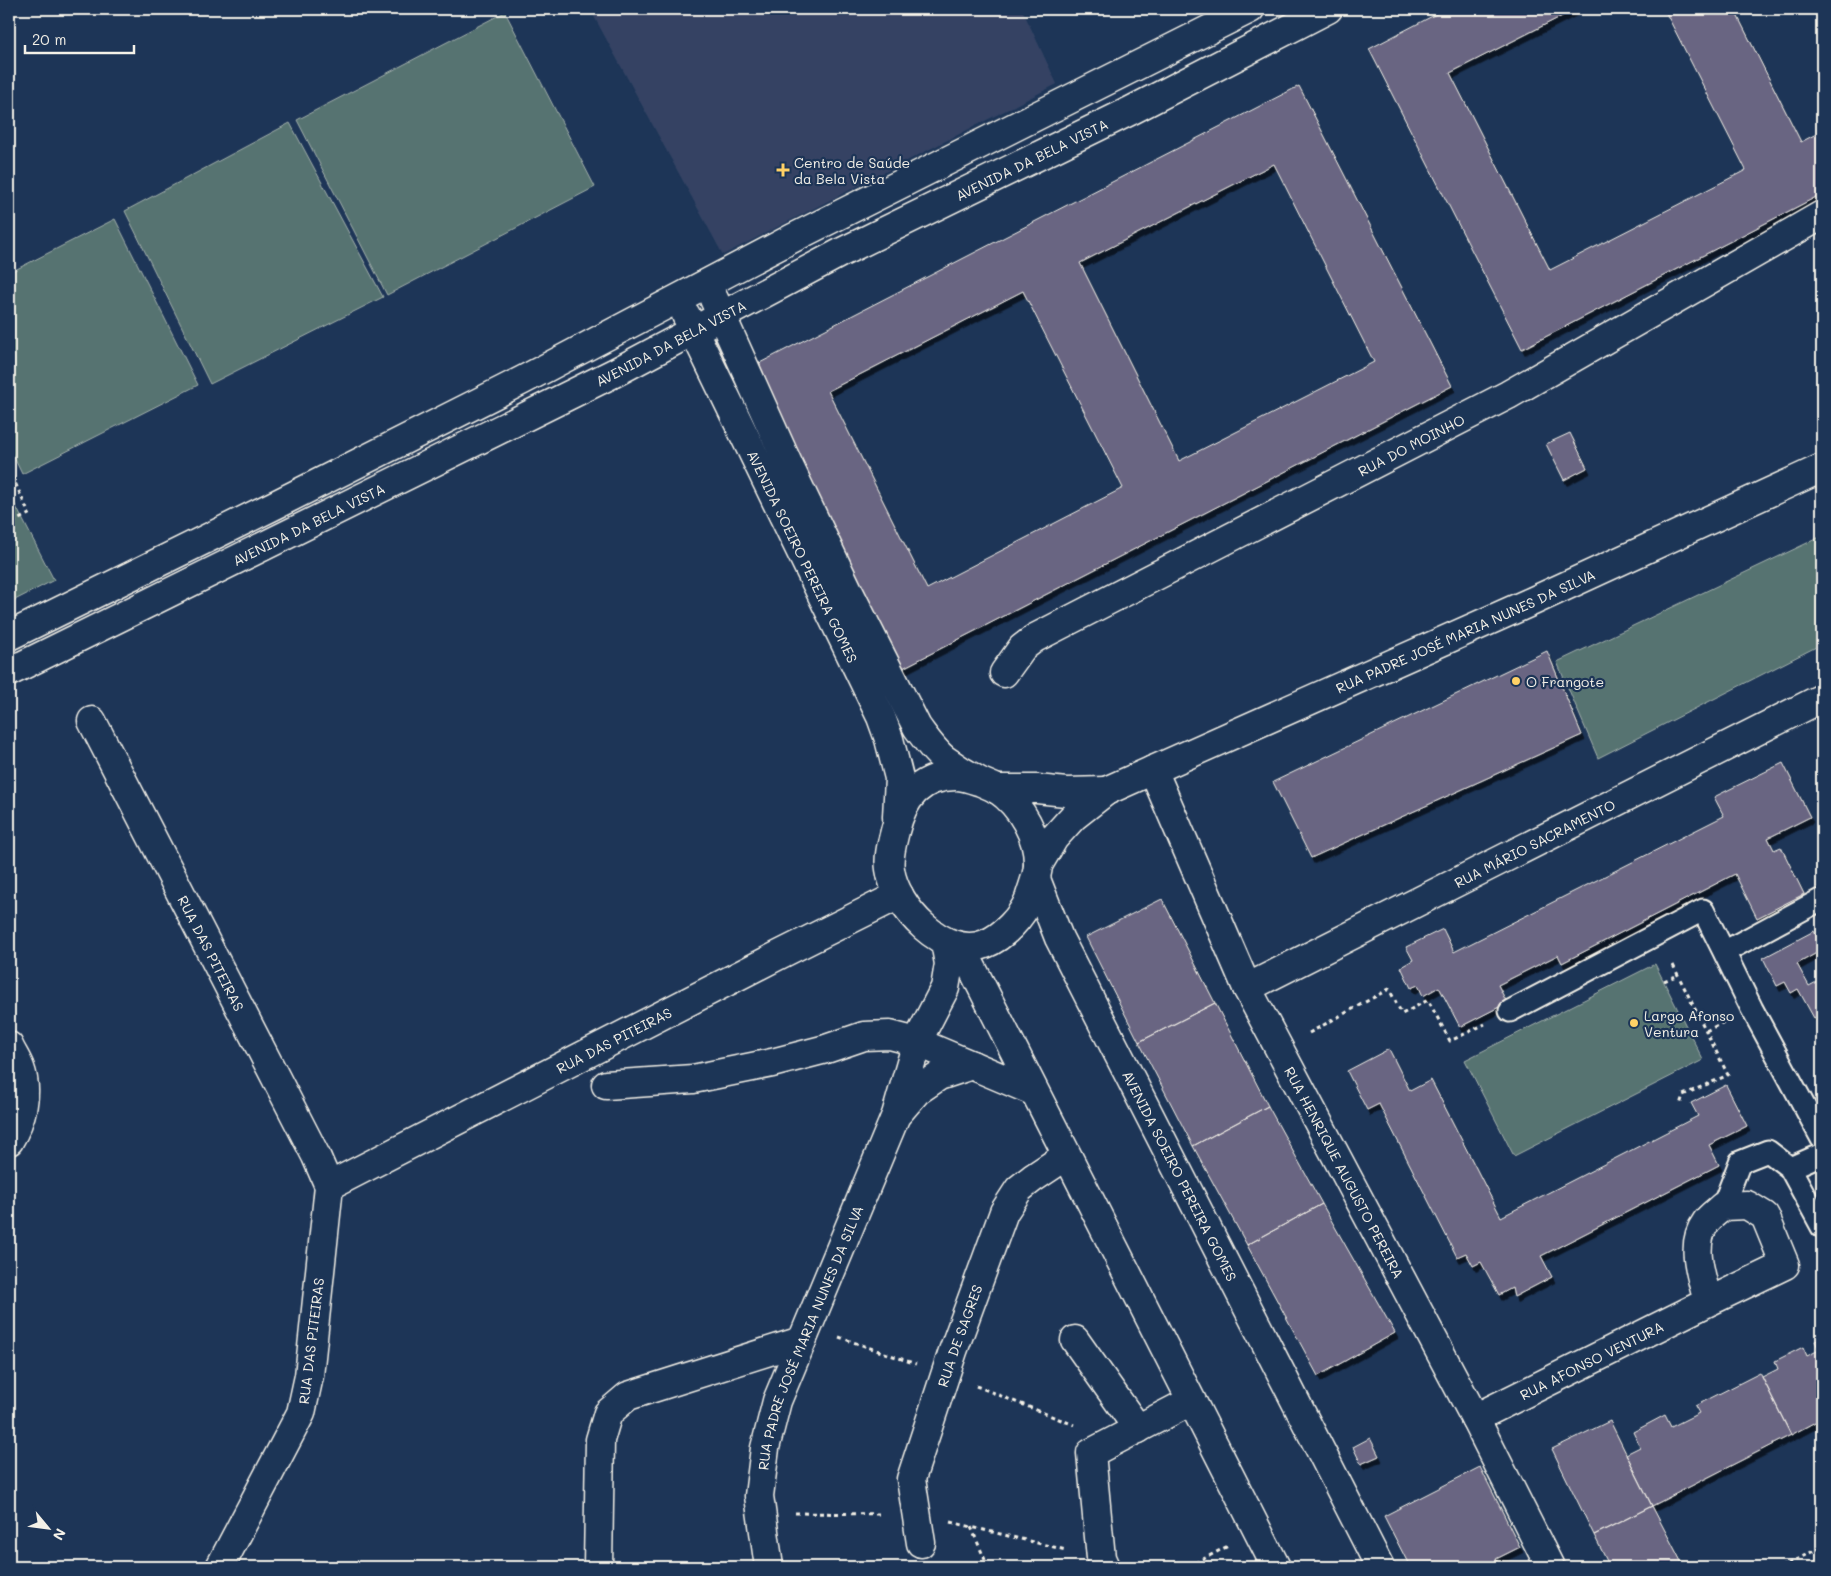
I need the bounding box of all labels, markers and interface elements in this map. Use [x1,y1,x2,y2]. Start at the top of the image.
scale bar [25,22,134,54]
text: 20 m [32,29,66,49]
street label: AVENIDA DA BELA VISTA [952,114,1111,205]
place label: Centro de Saúde da Bela Vista [794,153,910,188]
marker: Centro de Saúde da Bela Vista [776,163,790,177]
street label: AVENIDA DA BELA VISTA [592,295,749,390]
street label: RUA DO MOINHO [1354,409,1468,480]
street label: AVENIDA SOEIRO PEREIRA GOMES [743,447,863,666]
street label: AVENIDA DA BELA VISTA [229,478,388,570]
street label: RUA PADRE JOSÉ MARIA NUNES DA SILVA [1332,564,1598,697]
place label: O Frangote [1526,672,1604,691]
marker: O Frangote [1510,675,1522,687]
street label: RUA MÁRIO SACRAMENTO [1451,794,1618,892]
street label: RUA DAS PITEIRAS [174,892,249,1014]
street label: RUA DAS PITEIRAS [553,1002,675,1077]
place label: Largo Afonso Ventura [1644,1006,1734,1041]
marker: Largo Afonso Ventura [1628,1017,1640,1029]
street label: RUA HENRIQUE AUGUSTO PEREIRA [1281,1063,1409,1282]
street label: AVENIDA SOEIRO PEREIRA GOMES [1119,1067,1242,1284]
street label: RUA PADRE JOSÉ MARIA NUNES DA SILVA [753,1202,867,1471]
street label: RUA DAS PITEIRAS [294,1277,328,1405]
street label: RUA DE SAGRES [932,1282,986,1389]
street label: RUA AFONSO VENTURA [1516,1316,1666,1404]
north arrow [22,1504,72,1554]
text: N [49,1525,71,1544]

